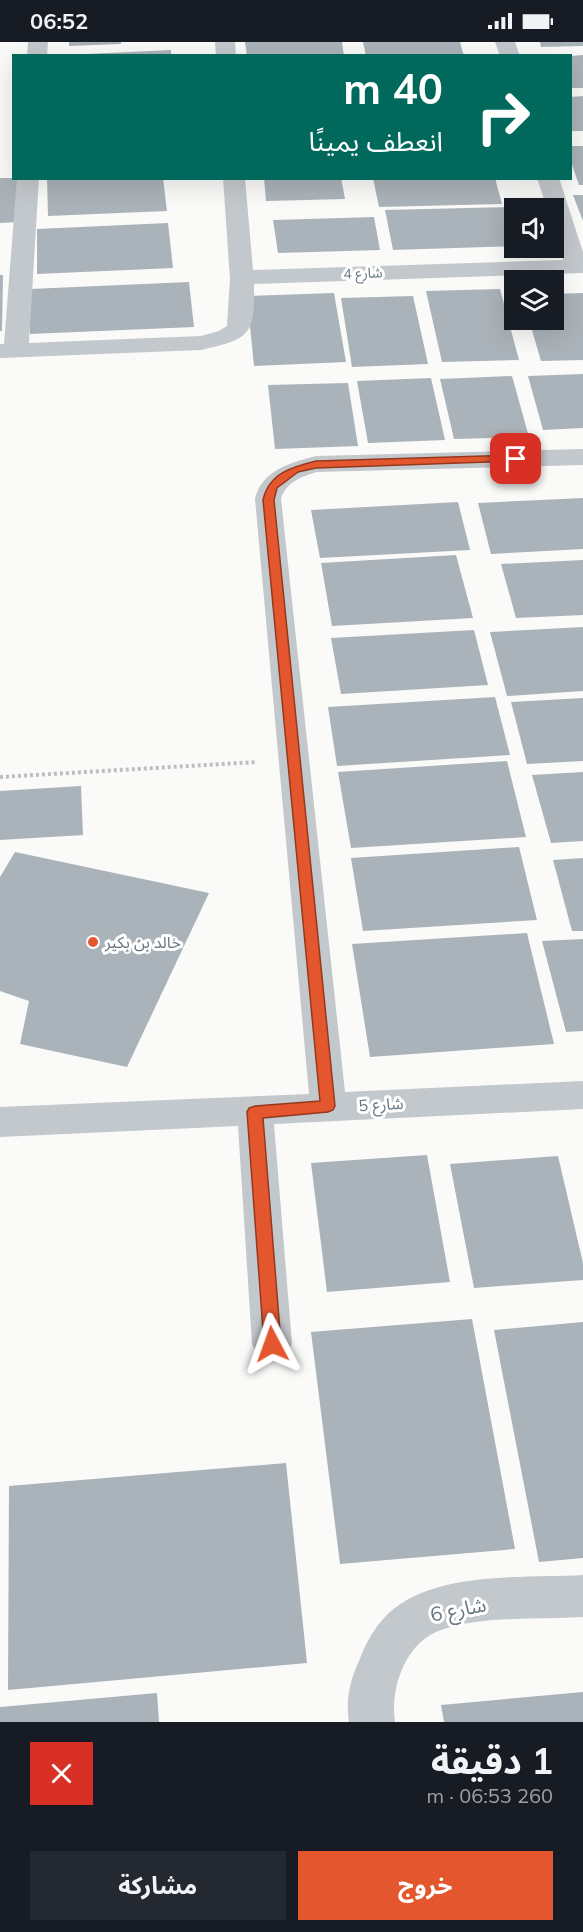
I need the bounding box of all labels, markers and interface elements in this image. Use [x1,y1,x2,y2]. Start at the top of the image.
text: 06:52 [30,7,88,35]
text: 40 m [343,62,443,115]
icon: right [464,78,542,156]
text: انعطف يمينًا [309,124,443,158]
map controls [504,198,564,330]
button: sound [504,198,564,258]
street label: شارع 4 [343,263,383,285]
button: layers [504,270,564,330]
pin [490,433,541,484]
icon: arrive [499,442,532,475]
place label: خالد بن بكير [104,932,181,952]
marker: خالد بن بكير [86,935,100,949]
street label: شارع 5 [358,1093,404,1118]
position arrow [240,1312,304,1376]
street label: شارع 6 [428,1591,489,1630]
text: 1 دقيقة [431,1738,553,1783]
button: close [30,1742,93,1805]
text: 260 m · 06:53 [427,1783,553,1808]
button: مشاركة [30,1851,286,1920]
button: خروج [298,1851,553,1920]

